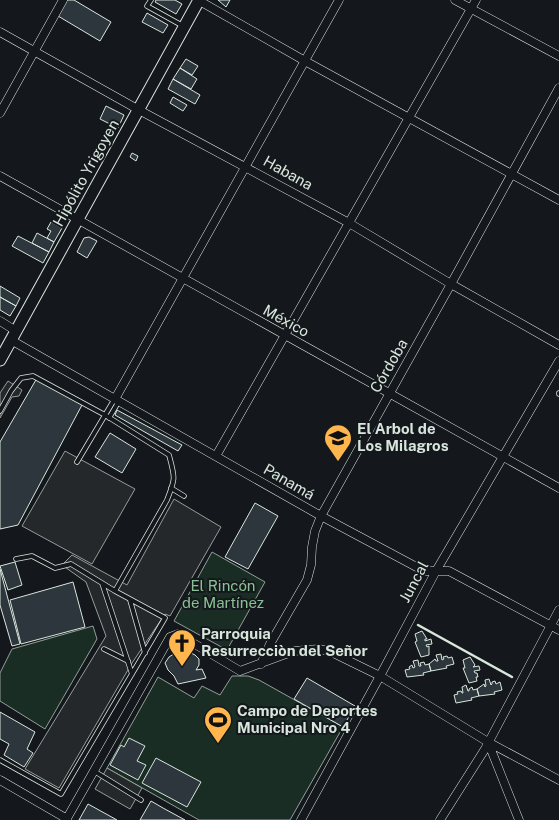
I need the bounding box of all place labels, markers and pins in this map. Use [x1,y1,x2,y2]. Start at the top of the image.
place label: El Arbol de Los Milagros [357,420,449,454]
school or university icon: El Arbol de Los Milagros [323,423,353,462]
place label: Parroquia Resurrecciòn del Señor [201,625,368,659]
church icon: Parroquia Resurrecciòn del Señor [167,628,197,667]
place label: Campo de Deportes Municipal Nro 4 [237,702,378,736]
sports icon: Campo de Deportes Municipal Nro 4 [203,705,233,744]

